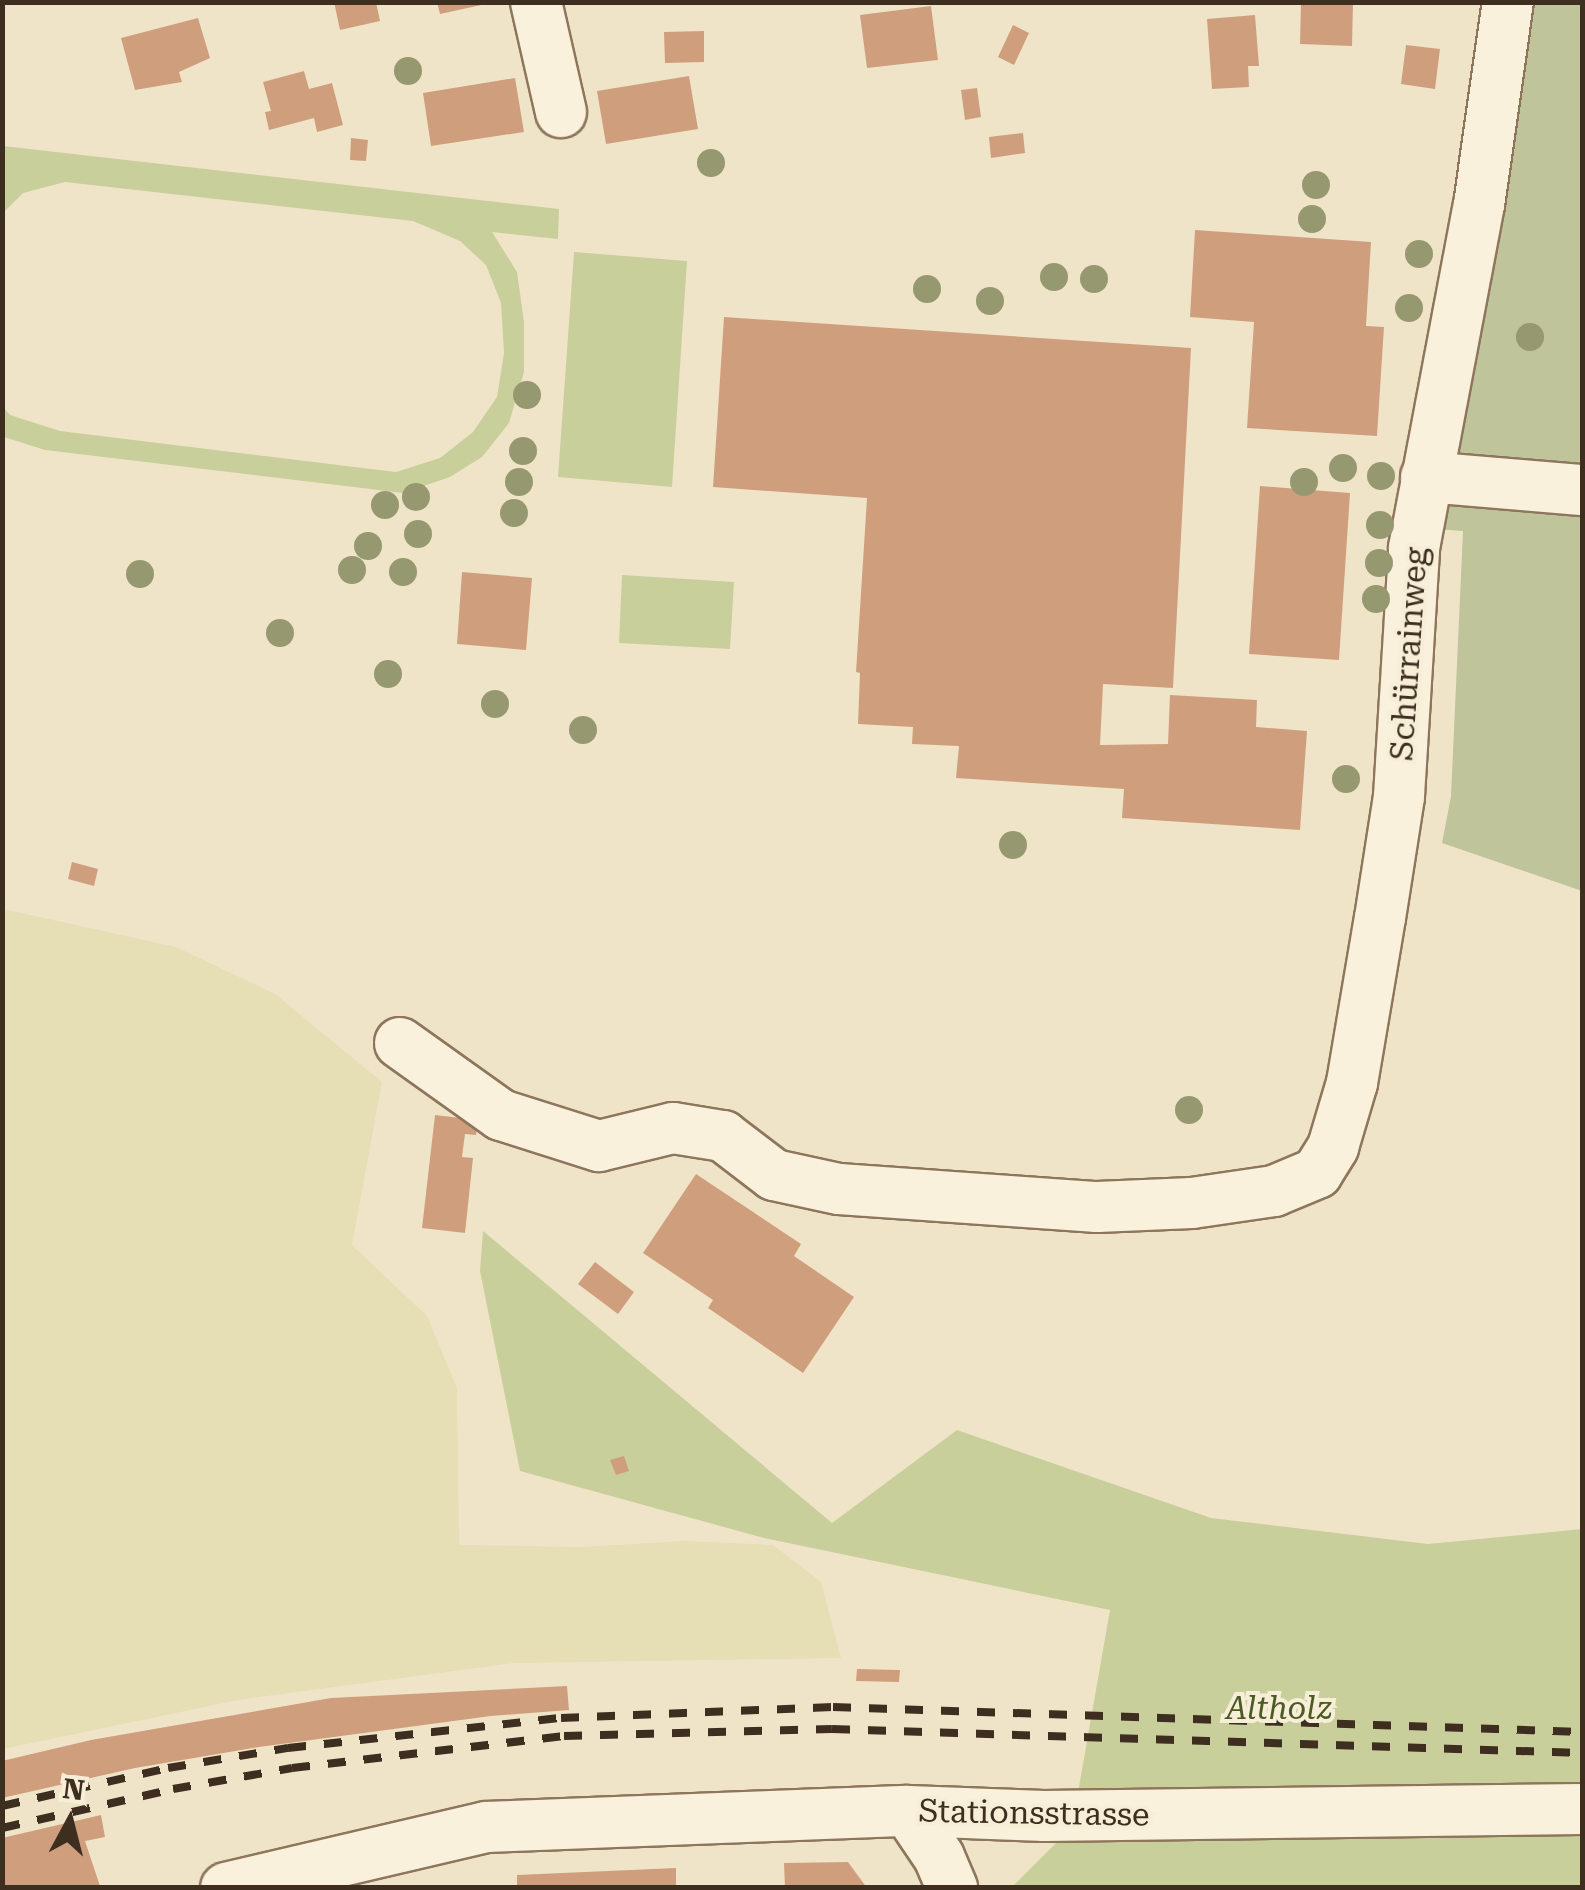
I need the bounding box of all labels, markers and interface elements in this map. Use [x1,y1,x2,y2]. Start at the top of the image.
street label: Schürrainweg [1382,546,1436,762]
park label: Altholz [1226,1689,1332,1727]
north arrow [20,1770,120,1870]
text: N [61,1772,86,1807]
street label: Stationsstrasse [918,1792,1150,1834]

